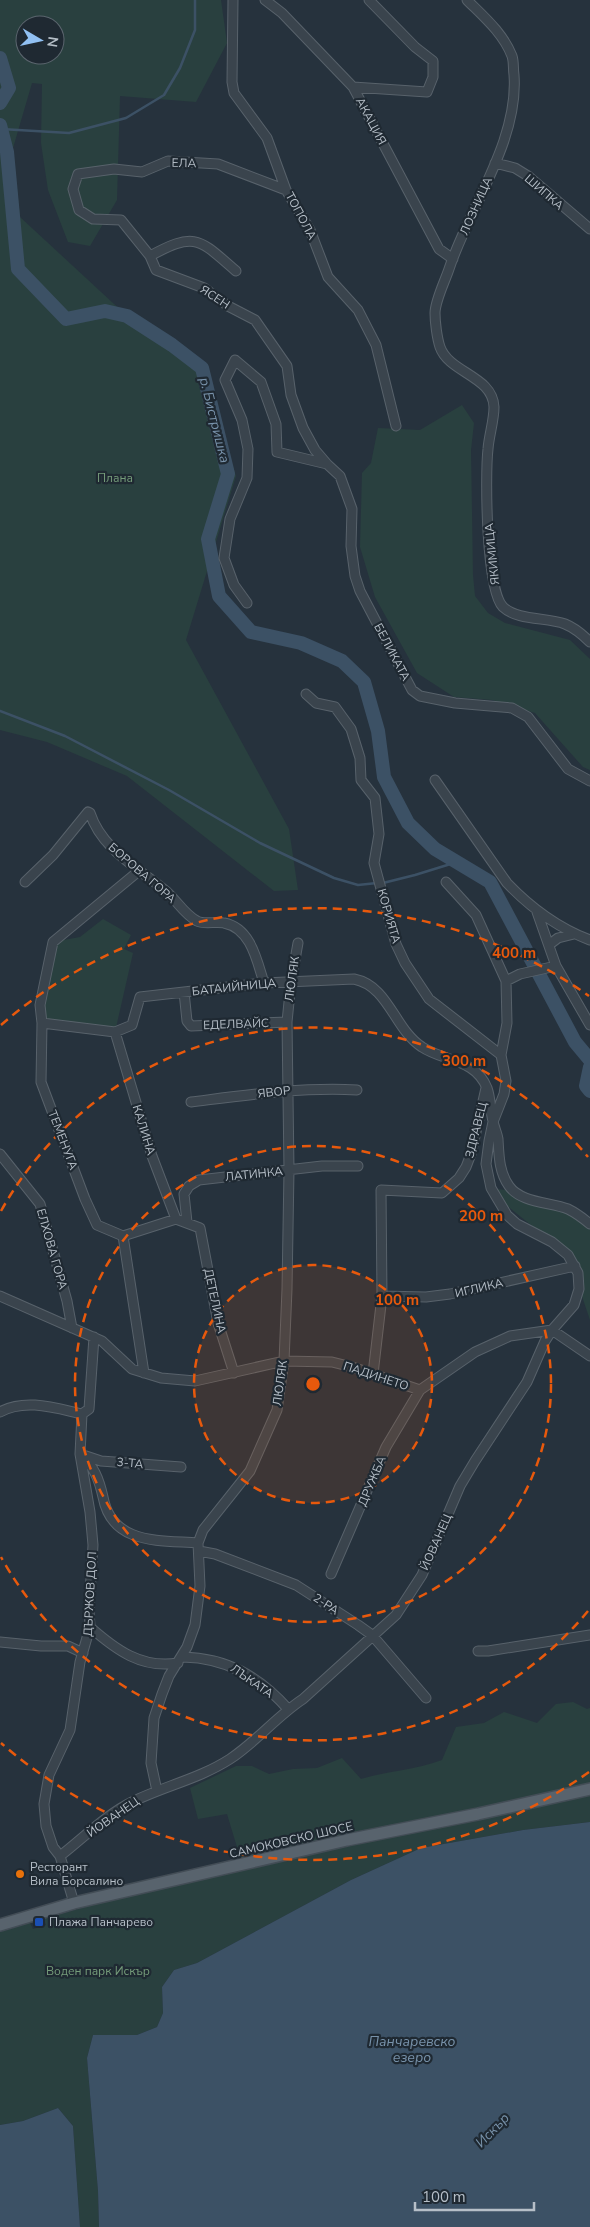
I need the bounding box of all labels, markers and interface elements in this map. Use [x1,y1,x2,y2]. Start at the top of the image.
north arrow [15,15,65,65]
text: N [42,35,63,49]
street label: АКАЦИЯ [352,95,390,147]
street label: ЕЛА [172,155,197,171]
street label: ШИПКА [521,171,567,214]
street label: ЛОЗНИЦА [456,174,496,238]
street label: ТОПОЛА [282,189,320,243]
street label: ЯСЕН [197,282,233,312]
water label: р. Бистришка [195,375,234,465]
park label: Плана [97,470,133,486]
street label: ЯКИМИЦА [481,522,503,586]
street label: БЕЛИКАТА [370,620,414,684]
street label: БОРОВА ГОРА [105,839,179,907]
street label: КОРИЯТА [374,887,405,946]
text: 400 m [492,943,536,963]
street label: ЛЮЛЯК [281,955,303,1003]
street label: БАТАИЙНИЦА [191,975,277,999]
street label: ЕДЕЛВАЙС [203,1015,269,1033]
text: 300 m [442,1051,486,1071]
street label: ЯВОР [257,1082,292,1102]
street label: ЗДРАВЕЦ [461,1100,491,1160]
street label: КАЛИНА [129,1103,159,1157]
street label: ТЕМЕНУГА [44,1108,82,1172]
street label: ЛАТИНКА [224,1163,284,1185]
text: 200 m [459,1206,503,1226]
street label: ЕЛХОВА ГОРА [33,1207,71,1292]
street label: ДЕТЕЛИНА [200,1267,230,1335]
street label: ИГЛИКА [453,1275,505,1301]
text: 100 m [375,1290,419,1310]
street label: ПАДИНЕТО [341,1358,411,1394]
street label: ЛЮЛЯК [269,1359,291,1407]
centre of rings [304,1375,322,1393]
street label: ДРУЖБА [354,1453,390,1508]
street label: 3-ТА [116,1454,144,1472]
street label: ЙОВАНЕЦ [416,1511,456,1573]
street label: ДЪРЖОВ ДОЛ [80,1551,100,1637]
street label: 2-РА [310,1590,342,1618]
street label: ЛЪКАТА [228,1661,277,1702]
street label: ЙОВАНЕЦ [84,1793,143,1841]
street label: САМОКОВСКО ШОСЕ [228,1818,354,1862]
place label: Ресторант Вила Борсалино [30,1859,123,1889]
marker: Ресторант Вила Борсалино [14,1868,26,1880]
place label: Плажа Панчарево [49,1914,153,1930]
marker: Плажа Панчарево [33,1916,45,1928]
park label: Воден парк Искър [46,1963,150,1979]
water label: Панчаревско езеро [368,2032,456,2067]
water label: Искър [471,2109,514,2152]
scale bar [415,2180,534,2212]
text: 100 m [422,2187,466,2207]

